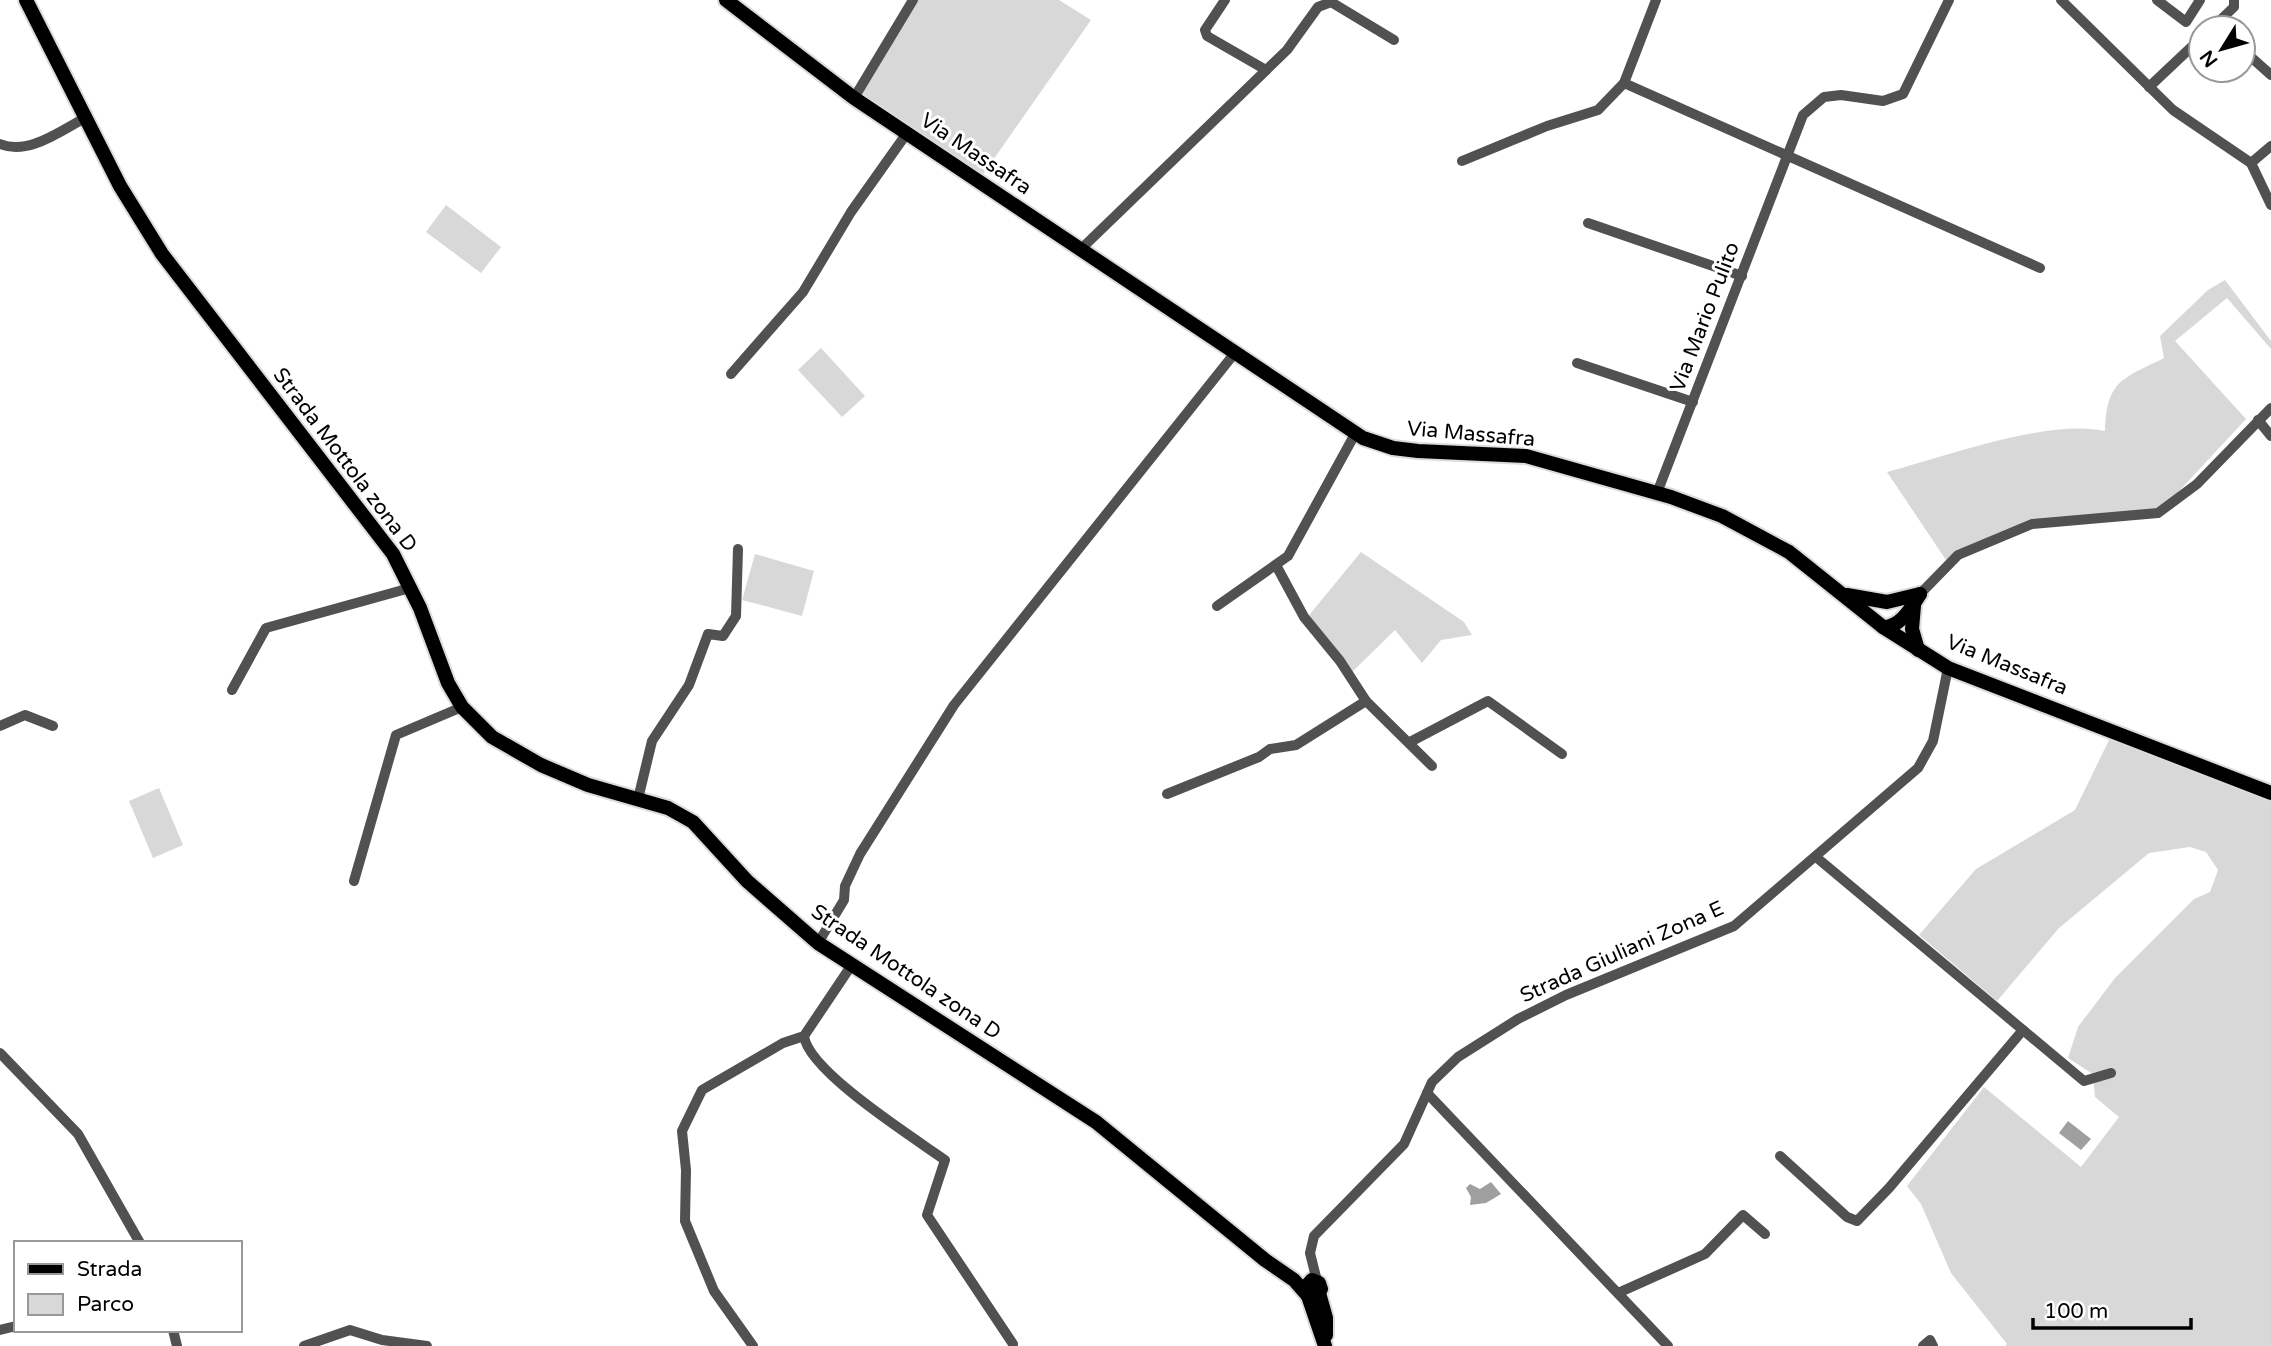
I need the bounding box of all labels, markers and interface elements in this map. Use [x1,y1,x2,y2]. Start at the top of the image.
north arrow [2187,14,2257,84]
text: N [2196,46,2223,71]
street label: Via Massafra [916,108,1036,200]
street label: Via Mario Pulito [1665,239,1745,395]
street label: Strada Mottola zona D [268,363,422,557]
street label: Via Massafra [1406,416,1536,452]
street label: Via Massafra [1943,629,2071,701]
street label: Strada Giuliani Zona E [1516,896,1728,1008]
street label: Strada Mottola zona D [806,899,1006,1045]
legend [14,1241,242,1332]
text: Strada [77,1257,142,1282]
scale bar [2033,1286,2190,1330]
text: Parco [77,1292,134,1317]
text: 100 m [2044,1299,2108,1324]

